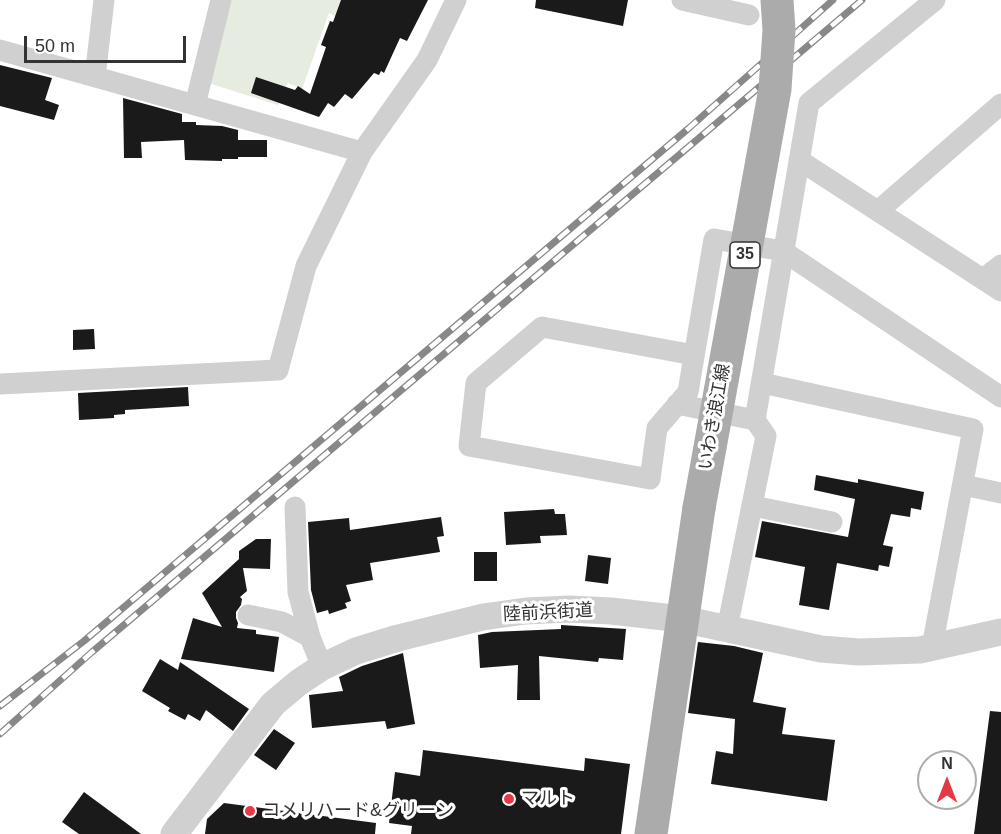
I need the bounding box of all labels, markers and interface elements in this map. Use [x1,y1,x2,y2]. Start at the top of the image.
scale bar [27,24,189,62]
text: 50 m [35,36,75,56]
road number: 35 [730,242,760,268]
street label: いわき浪江線 [695,362,735,472]
street label: 陸前浜街道 [502,600,594,626]
north arrow [917,750,977,810]
text: N [941,755,953,772]
place label: マルト [521,788,575,810]
marker: マルト [502,792,516,806]
place label: コメリハード&グリーン [262,800,454,822]
marker: コメリハード&グリーン [243,804,257,818]

